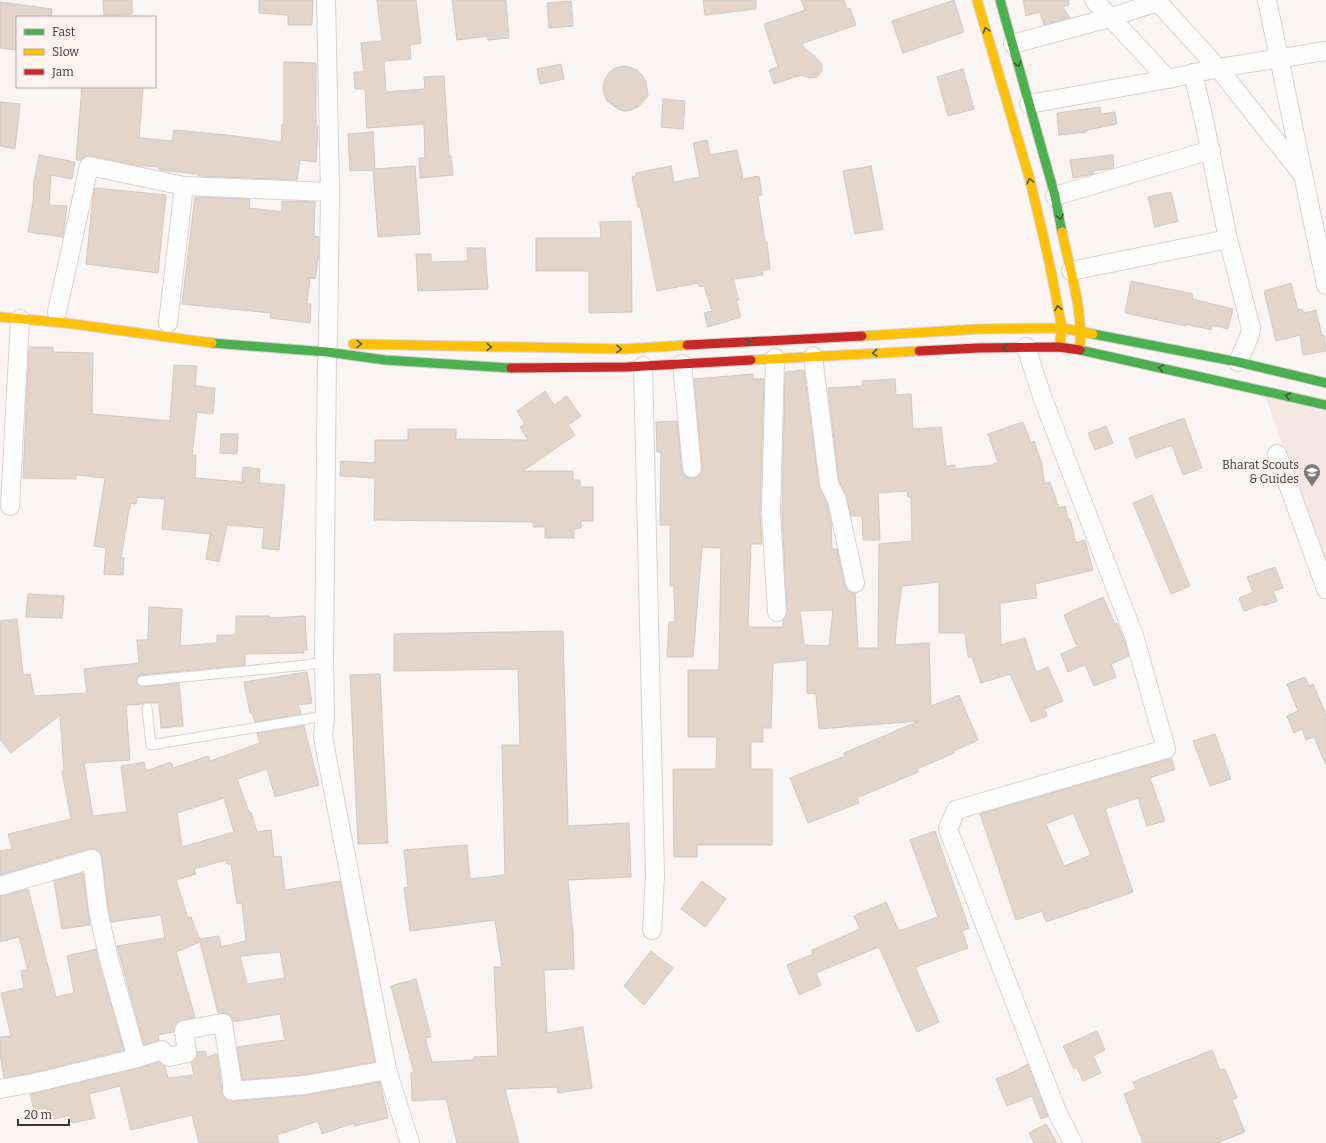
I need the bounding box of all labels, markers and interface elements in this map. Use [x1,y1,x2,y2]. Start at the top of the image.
legend [16,16,156,88]
text: Fast [52,25,76,39]
one-way arrow [982,26,991,33]
text: Slow [52,45,79,59]
one-way arrow [1014,61,1022,68]
text: Jam [51,65,74,79]
one-way arrow [1026,178,1035,185]
one-way arrow [1055,214,1063,220]
one-way arrow [1054,305,1063,311]
one-way arrow [745,338,751,347]
one-way arrow [356,340,362,348]
one-way arrow [486,343,492,351]
one-way arrow [1002,343,1008,352]
one-way arrow [616,345,622,353]
one-way arrow [872,348,878,357]
one-way arrow [1158,364,1164,372]
one-way arrow [1285,392,1291,400]
place label: Bharat Scouts & Guides [1222,458,1299,486]
school or university icon: Bharat Scouts & Guides [1302,462,1322,487]
scale bar [18,1101,69,1127]
text: 20 m [24,1108,53,1122]

